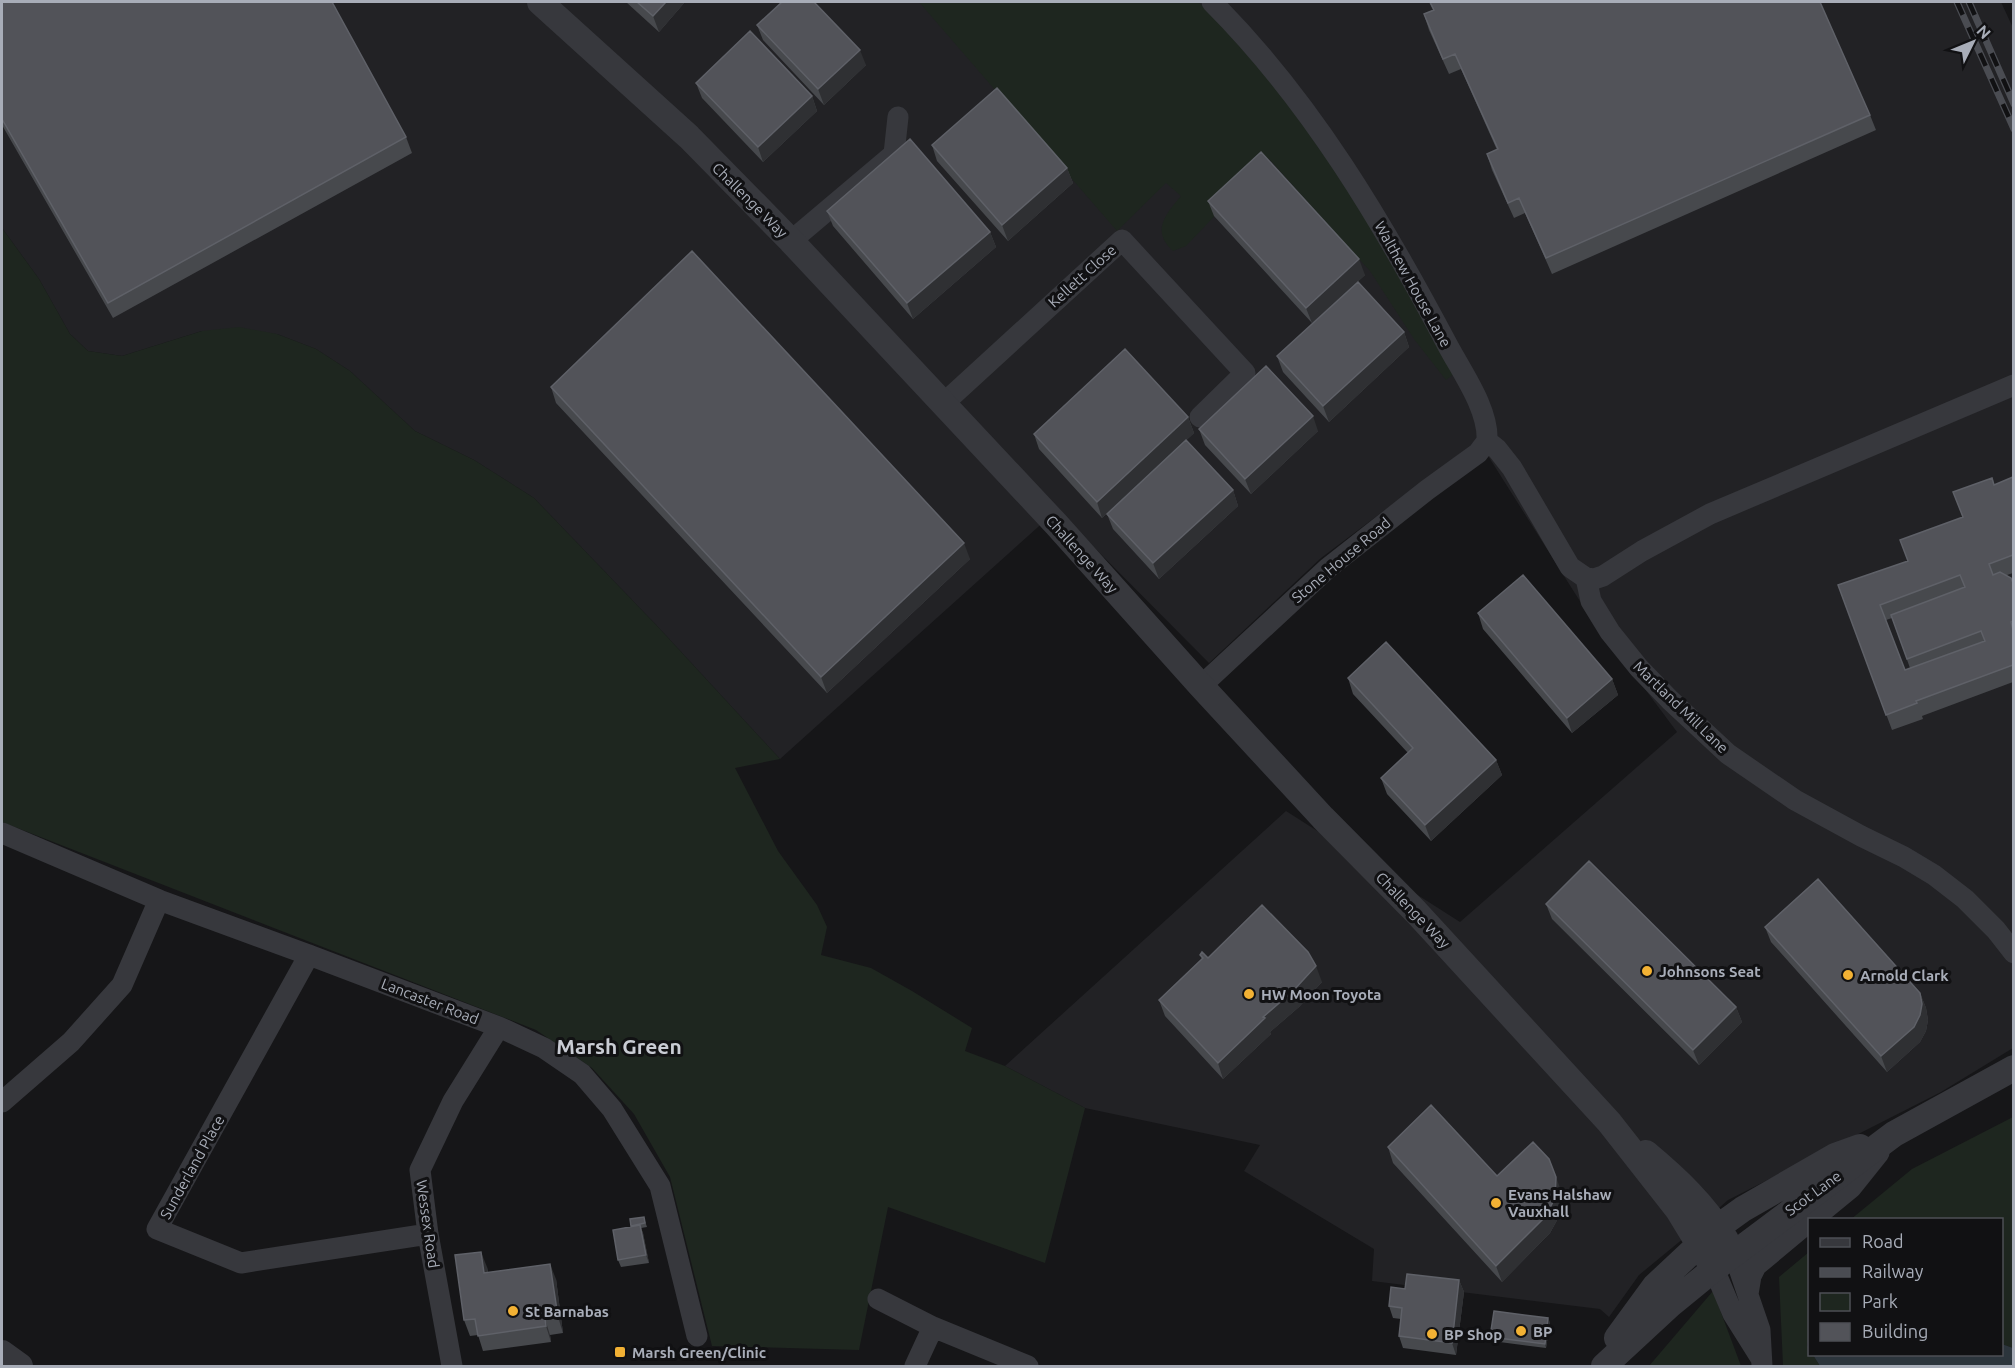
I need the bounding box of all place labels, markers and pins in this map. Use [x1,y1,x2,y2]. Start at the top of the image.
place label: Johnsons Seat [1659,963,1761,980]
marker: Johnsons Seat [1640,964,1654,978]
place label: Arnold Clark [1860,967,1949,984]
marker: Arnold Clark [1841,968,1855,982]
place label: HW Moon Toyota [1261,986,1381,1003]
marker: HW Moon Toyota [1242,987,1256,1001]
place label: Evans Halshaw Vauxhall [1508,1186,1612,1220]
marker: Evans Halshaw Vauxhall [1489,1196,1503,1210]
place label: St Barnabas [525,1303,609,1320]
marker: St Barnabas [506,1304,520,1318]
place label: BP [1533,1323,1552,1340]
marker: BP [1514,1324,1528,1338]
place label: BP Shop [1444,1326,1502,1343]
marker: BP Shop [1425,1327,1439,1341]
place label: Marsh Green/Clinic [632,1344,766,1361]
marker: Marsh Green/Clinic [613,1345,627,1359]

